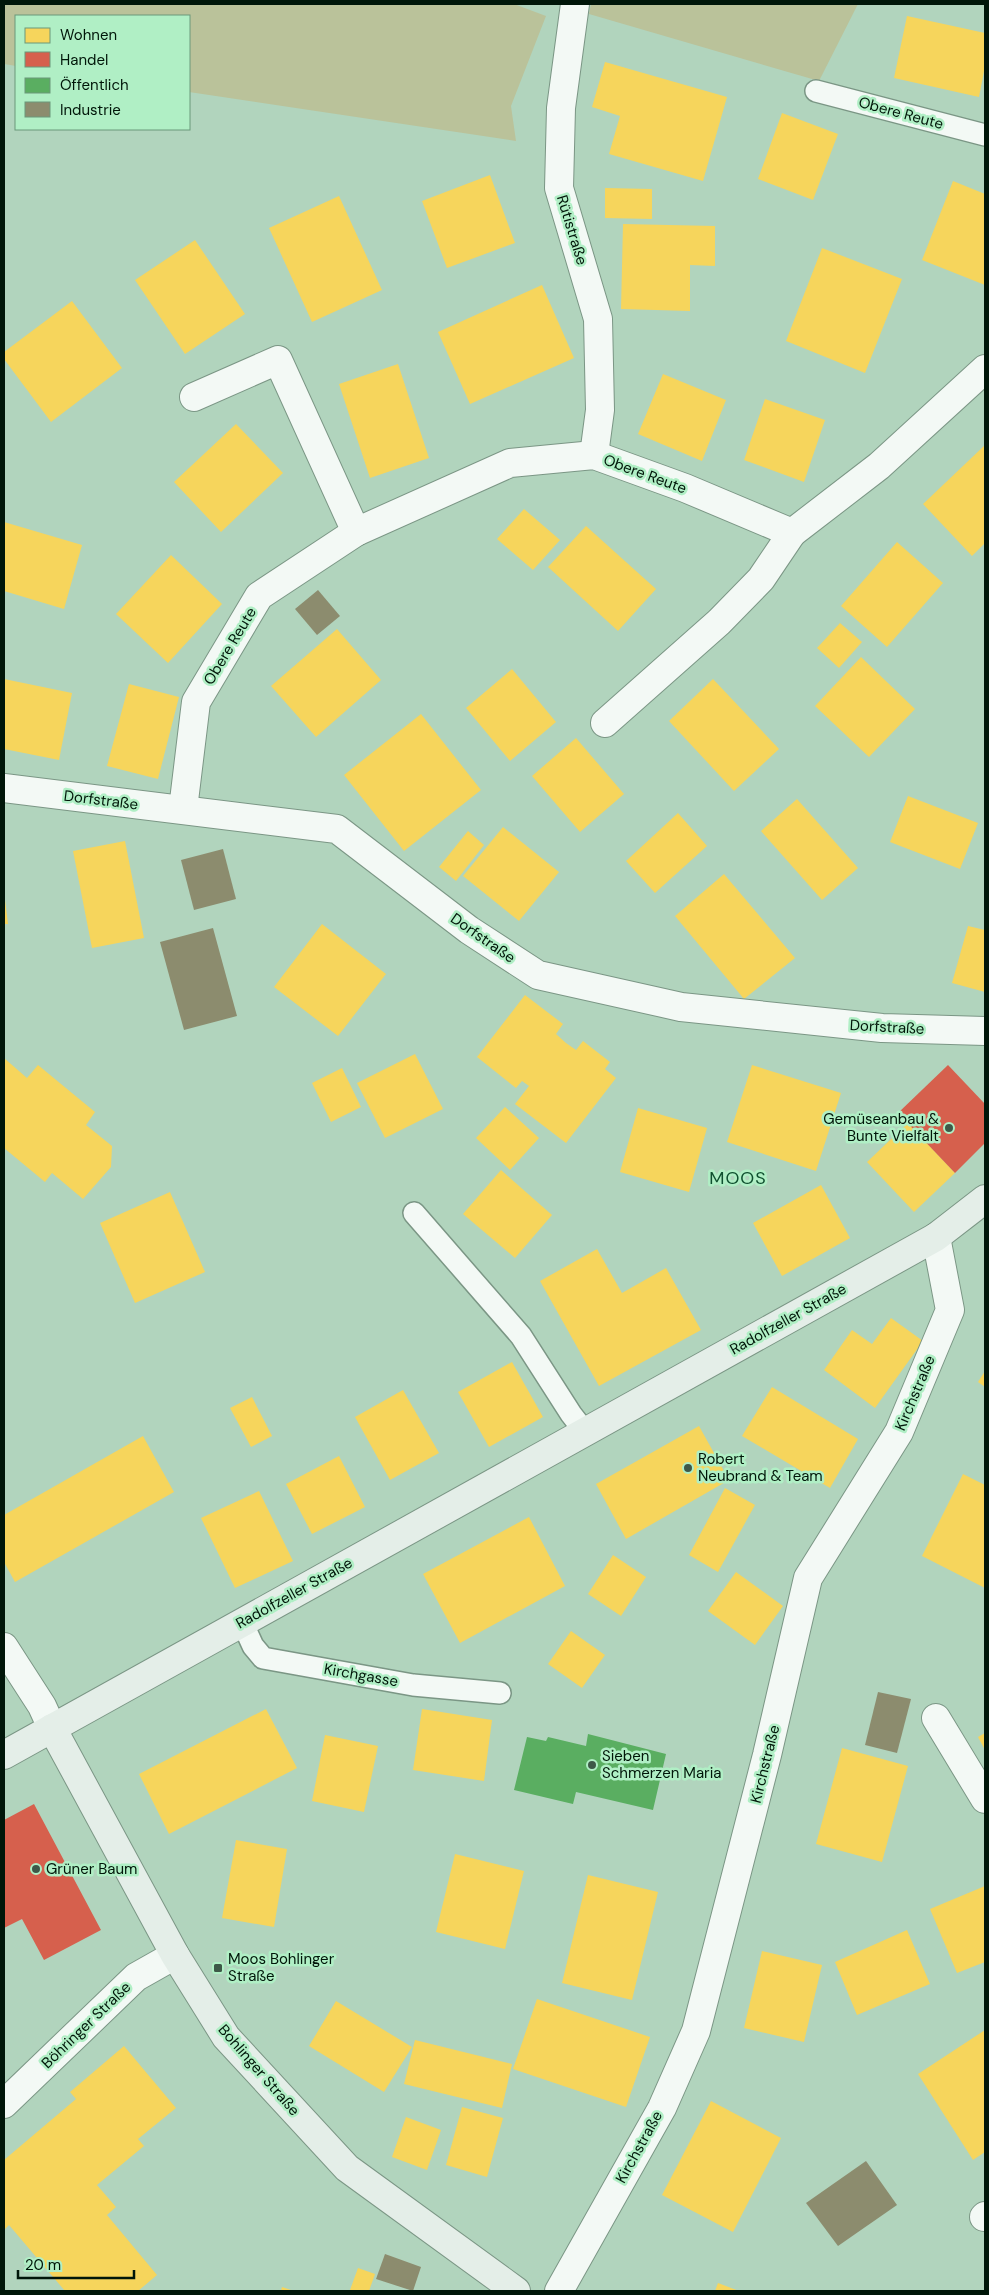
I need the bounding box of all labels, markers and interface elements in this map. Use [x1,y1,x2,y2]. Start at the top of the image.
legend [15,15,190,130]
text: Wohnen [60,25,117,45]
text: Handel [60,50,108,70]
text: Öffentlich [60,75,129,95]
street label: Obere Reute [856,92,946,134]
text: Industrie [60,100,121,120]
street label: Rütistraße [552,193,592,267]
street label: Obere Reute [601,450,689,498]
street label: Obere Reute [199,604,261,688]
street label: Dorfstraße [63,786,139,814]
street label: Dorfstraße [447,908,519,968]
street label: Dorfstraße [849,1015,925,1039]
place label: Gemüseanbau & Bunte Vielfalt [823,1109,939,1146]
marker: Gemüseanbau & Bunte Vielfalt [943,1122,955,1134]
district label: MOOS [709,1166,767,1190]
street label: Radolfzeller Straße [726,1279,850,1359]
street label: Kirchstraße [890,1352,940,1434]
place label: Robert Neubrand & Team [698,1449,823,1486]
marker: Robert Neubrand & Team [682,1462,694,1474]
street label: Radolfzeller Straße [232,1553,356,1633]
street label: Kirchgasse [322,1659,400,1691]
street label: Kirchstraße [746,1723,784,1805]
place label: Sieben Schmerzen Maria [602,1746,721,1783]
marker: Sieben Schmerzen Maria [586,1759,598,1771]
place label: Grüner Baum [46,1859,137,1879]
marker: Grüner Baum [30,1863,42,1875]
place label: Moos Bohlinger Straße [228,1949,335,1986]
marker: Moos Bohlinger Straße [212,1962,224,1974]
street label: Böhringer Straße [37,1977,135,2073]
street label: Bohlinger Straße [214,2020,304,2120]
street label: Kirchstraße [611,2107,667,2187]
scale bar [18,2248,134,2280]
text: 20 m [25,2255,61,2275]

